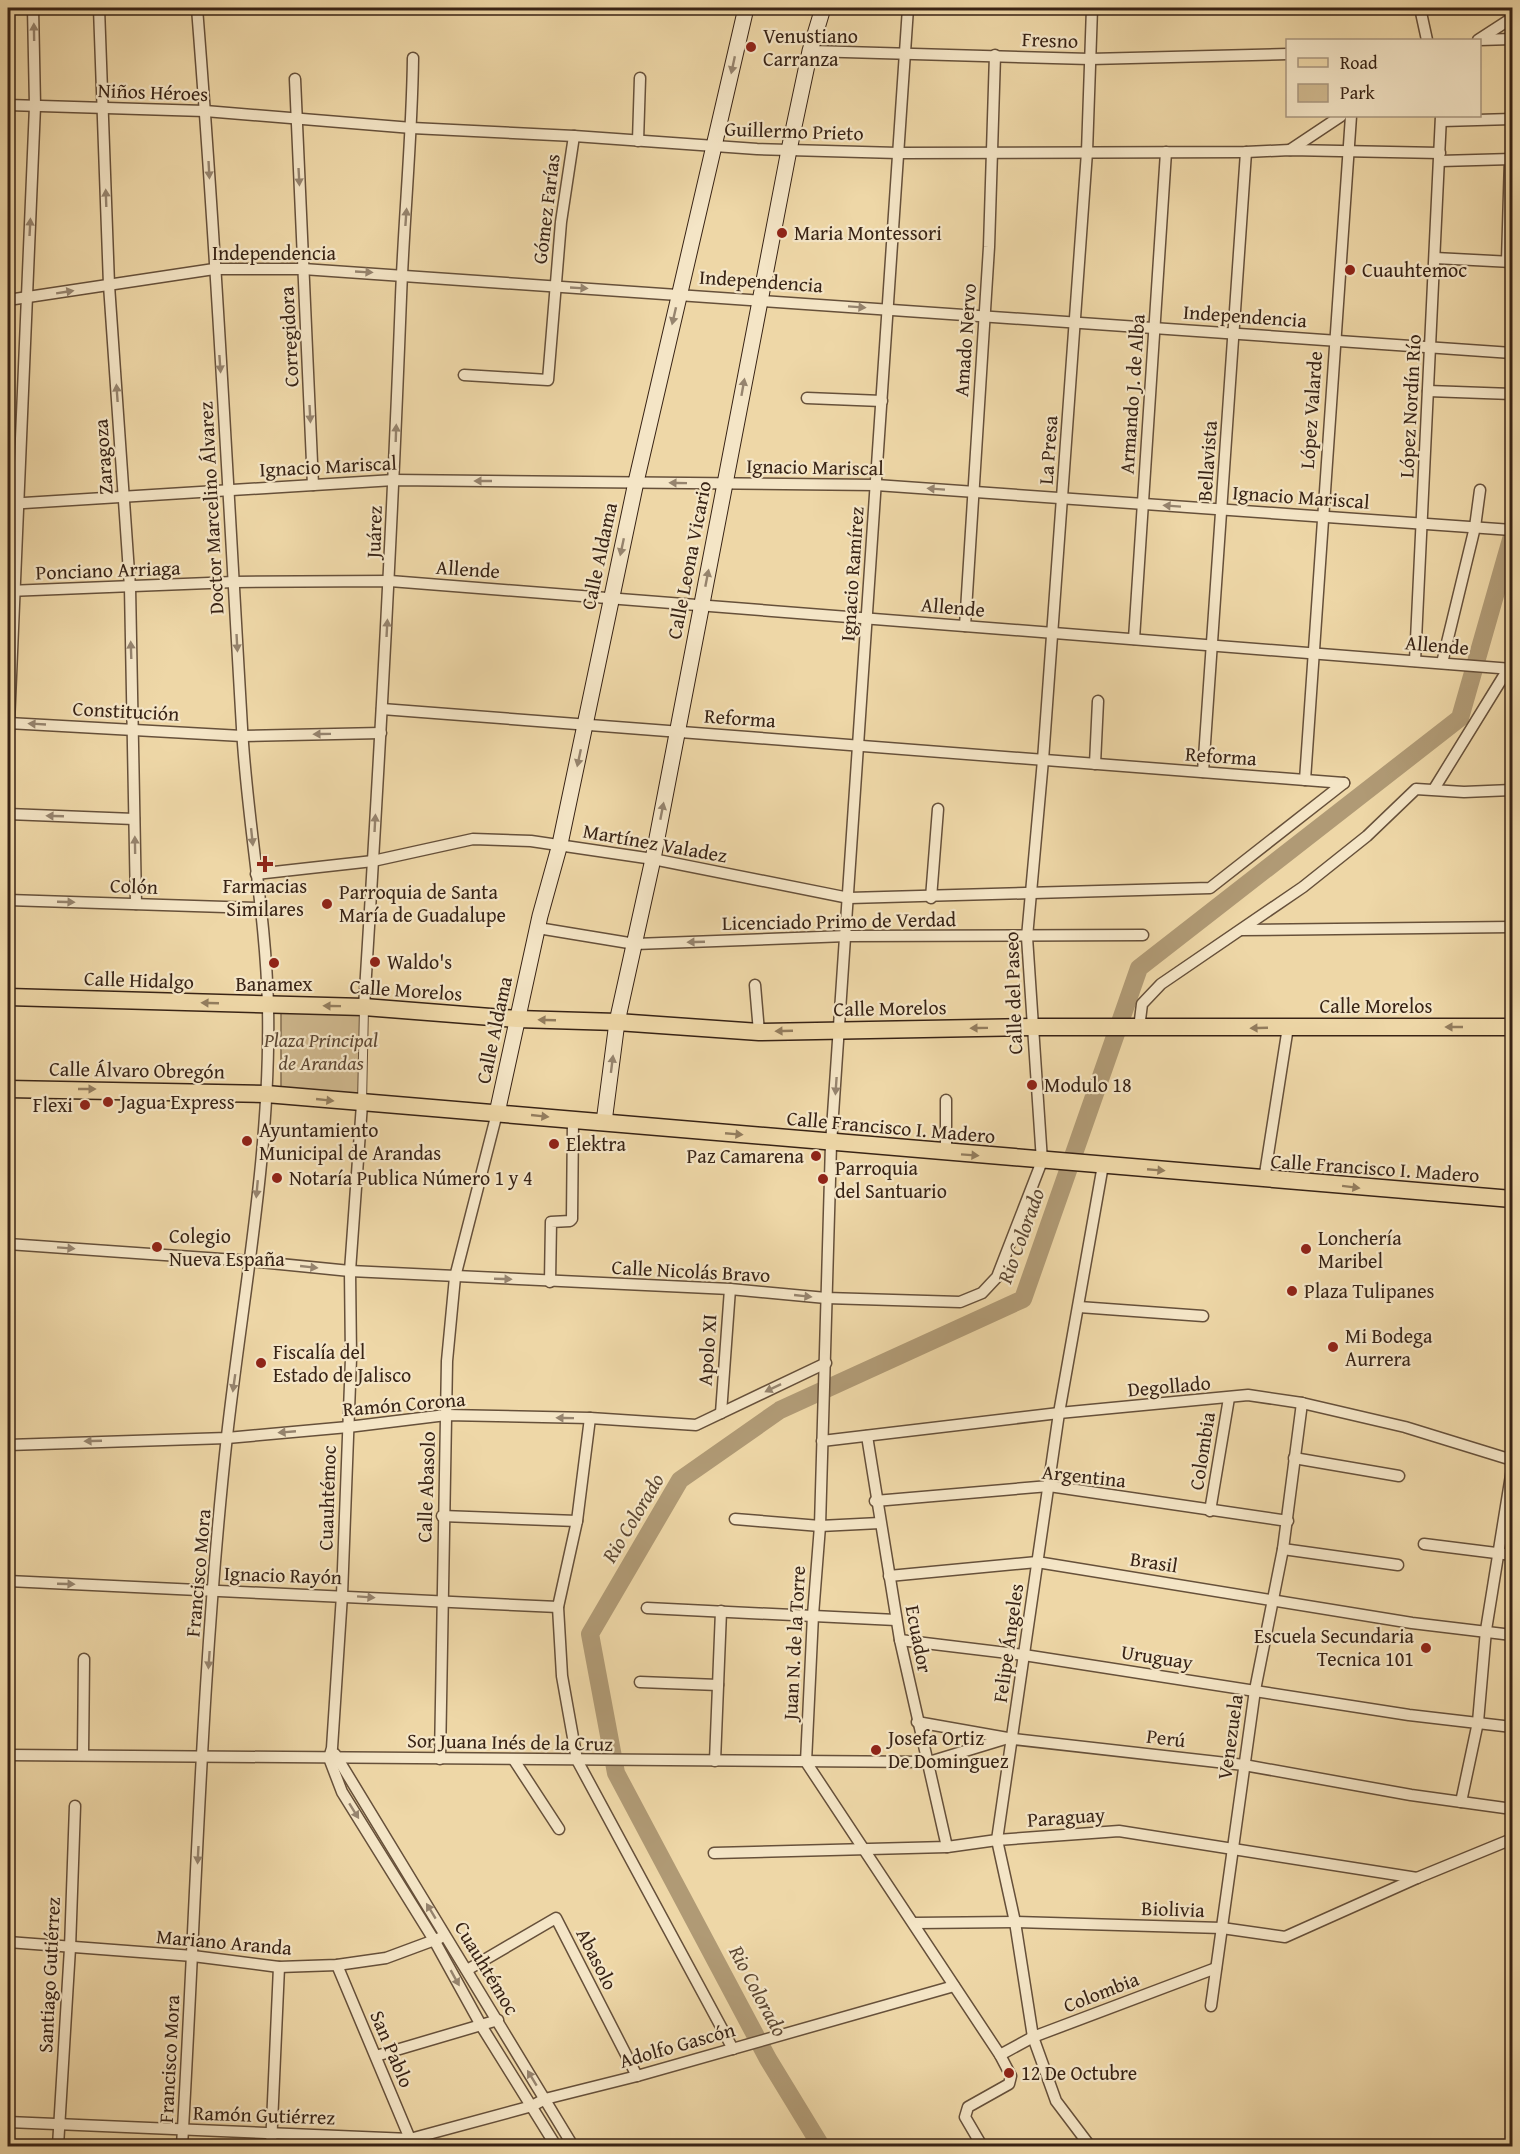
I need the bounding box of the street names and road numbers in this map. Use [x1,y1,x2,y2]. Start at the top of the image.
street label: Fresno [1021,24,1079,55]
street label: Niños Héroes [97,75,209,108]
street label: Guillermo Prieto [724,114,864,147]
street label: Gómez Farías [524,152,567,266]
street label: Independencia [212,238,337,267]
street label: Independencia [698,262,824,299]
street label: Amado Nervo [946,282,983,398]
street label: Corregidora [271,286,306,388]
street label: Independencia [1182,297,1308,334]
street label: Armando J. de Alba [1111,312,1152,475]
street label: López Nordín Río [1391,333,1428,479]
street label: López Valarde [1292,350,1329,470]
street label: Doctor Marcelino Álvarez [190,401,231,615]
street label: La Presa [1031,414,1064,485]
street label: Zaragoza [85,418,120,496]
street label: Bellavista [1189,419,1224,502]
street label: Ignacio Mariscal [259,447,398,484]
street label: Ignacio Mariscal [746,451,884,482]
street label: Ignacio Mariscal [1231,477,1371,516]
street label: Calle Leona Vicario [659,478,718,642]
street label: Calle Aldama [573,499,624,612]
street label: Juárez [358,505,389,562]
street label: Ignacio Ramírez [832,505,871,642]
street label: Ponciano Arriaga [35,552,182,587]
street label: Allende [435,552,501,585]
street label: Allende [920,589,986,624]
street label: Allende [1404,627,1470,662]
street label: Constitución [72,693,180,728]
street label: Reforma [703,701,777,734]
street label: Reforma [1184,739,1258,772]
street label: Martínez Valadez [581,816,730,869]
street label: Colón [109,870,159,901]
street label: Licenciado Primo de Verdad [722,904,957,937]
street label: Calle del Paseo [996,931,1029,1055]
street label: Calle Hidalgo [83,963,195,996]
street label: Calle Morelos [349,971,463,1008]
street label: Calle Aldama [468,973,519,1086]
street label: Calle Morelos [1319,991,1433,1020]
street label: Calle Morelos [833,992,947,1023]
street label: Calle Álvaro Obregón [49,1053,225,1086]
street label: Calle Francisco I. Madero [786,1103,997,1150]
street label: Calle Francisco I. Madero [1270,1146,1480,1189]
street label: Calle Nicolás Bravo [611,1252,771,1289]
street label: Apolo XI [690,1313,723,1387]
street label: Degollado [1126,1367,1212,1404]
street label: Ramón Corona [341,1384,467,1423]
street label: Colombia [1181,1409,1222,1492]
street label: Calle Abasolo [409,1431,442,1543]
street label: Cuauhtémoc [310,1445,343,1551]
street label: Argentina [1041,1457,1128,1494]
street label: Francisco Mora [177,1507,218,1638]
street label: Brasil [1128,1543,1180,1580]
street label: Ignacio Rayón [223,1558,343,1591]
street label: Juan N. de la Torre [775,1565,812,1724]
street label: Felipe Ángeles [985,1582,1030,1704]
street label: Ecuador [899,1603,940,1675]
street label: Uruguay [1119,1637,1195,1676]
street label: Venezuela [1209,1692,1250,1781]
street label: Perú [1145,1721,1187,1754]
street label: Sor Juana Inés de la Cruz [407,1725,613,1758]
street label: Paraguay [1026,1799,1106,1834]
street label: Biolivia [1141,1893,1206,1924]
street label: Santiago Gutiérrez [30,1896,67,2054]
street label: Cuauhtémoc [448,1915,527,2020]
street label: Mariano Aranda [155,1921,294,1962]
street label: Abasolo [570,1923,625,1995]
street label: Colombia [1059,1964,1143,2019]
street label: Francisco Mora [151,1994,186,2124]
street label: San Pablo [363,2006,422,2092]
street label: Adolfo Gascón [616,2014,738,2075]
street label: Ramón Gutiérrez [192,2098,336,2131]

